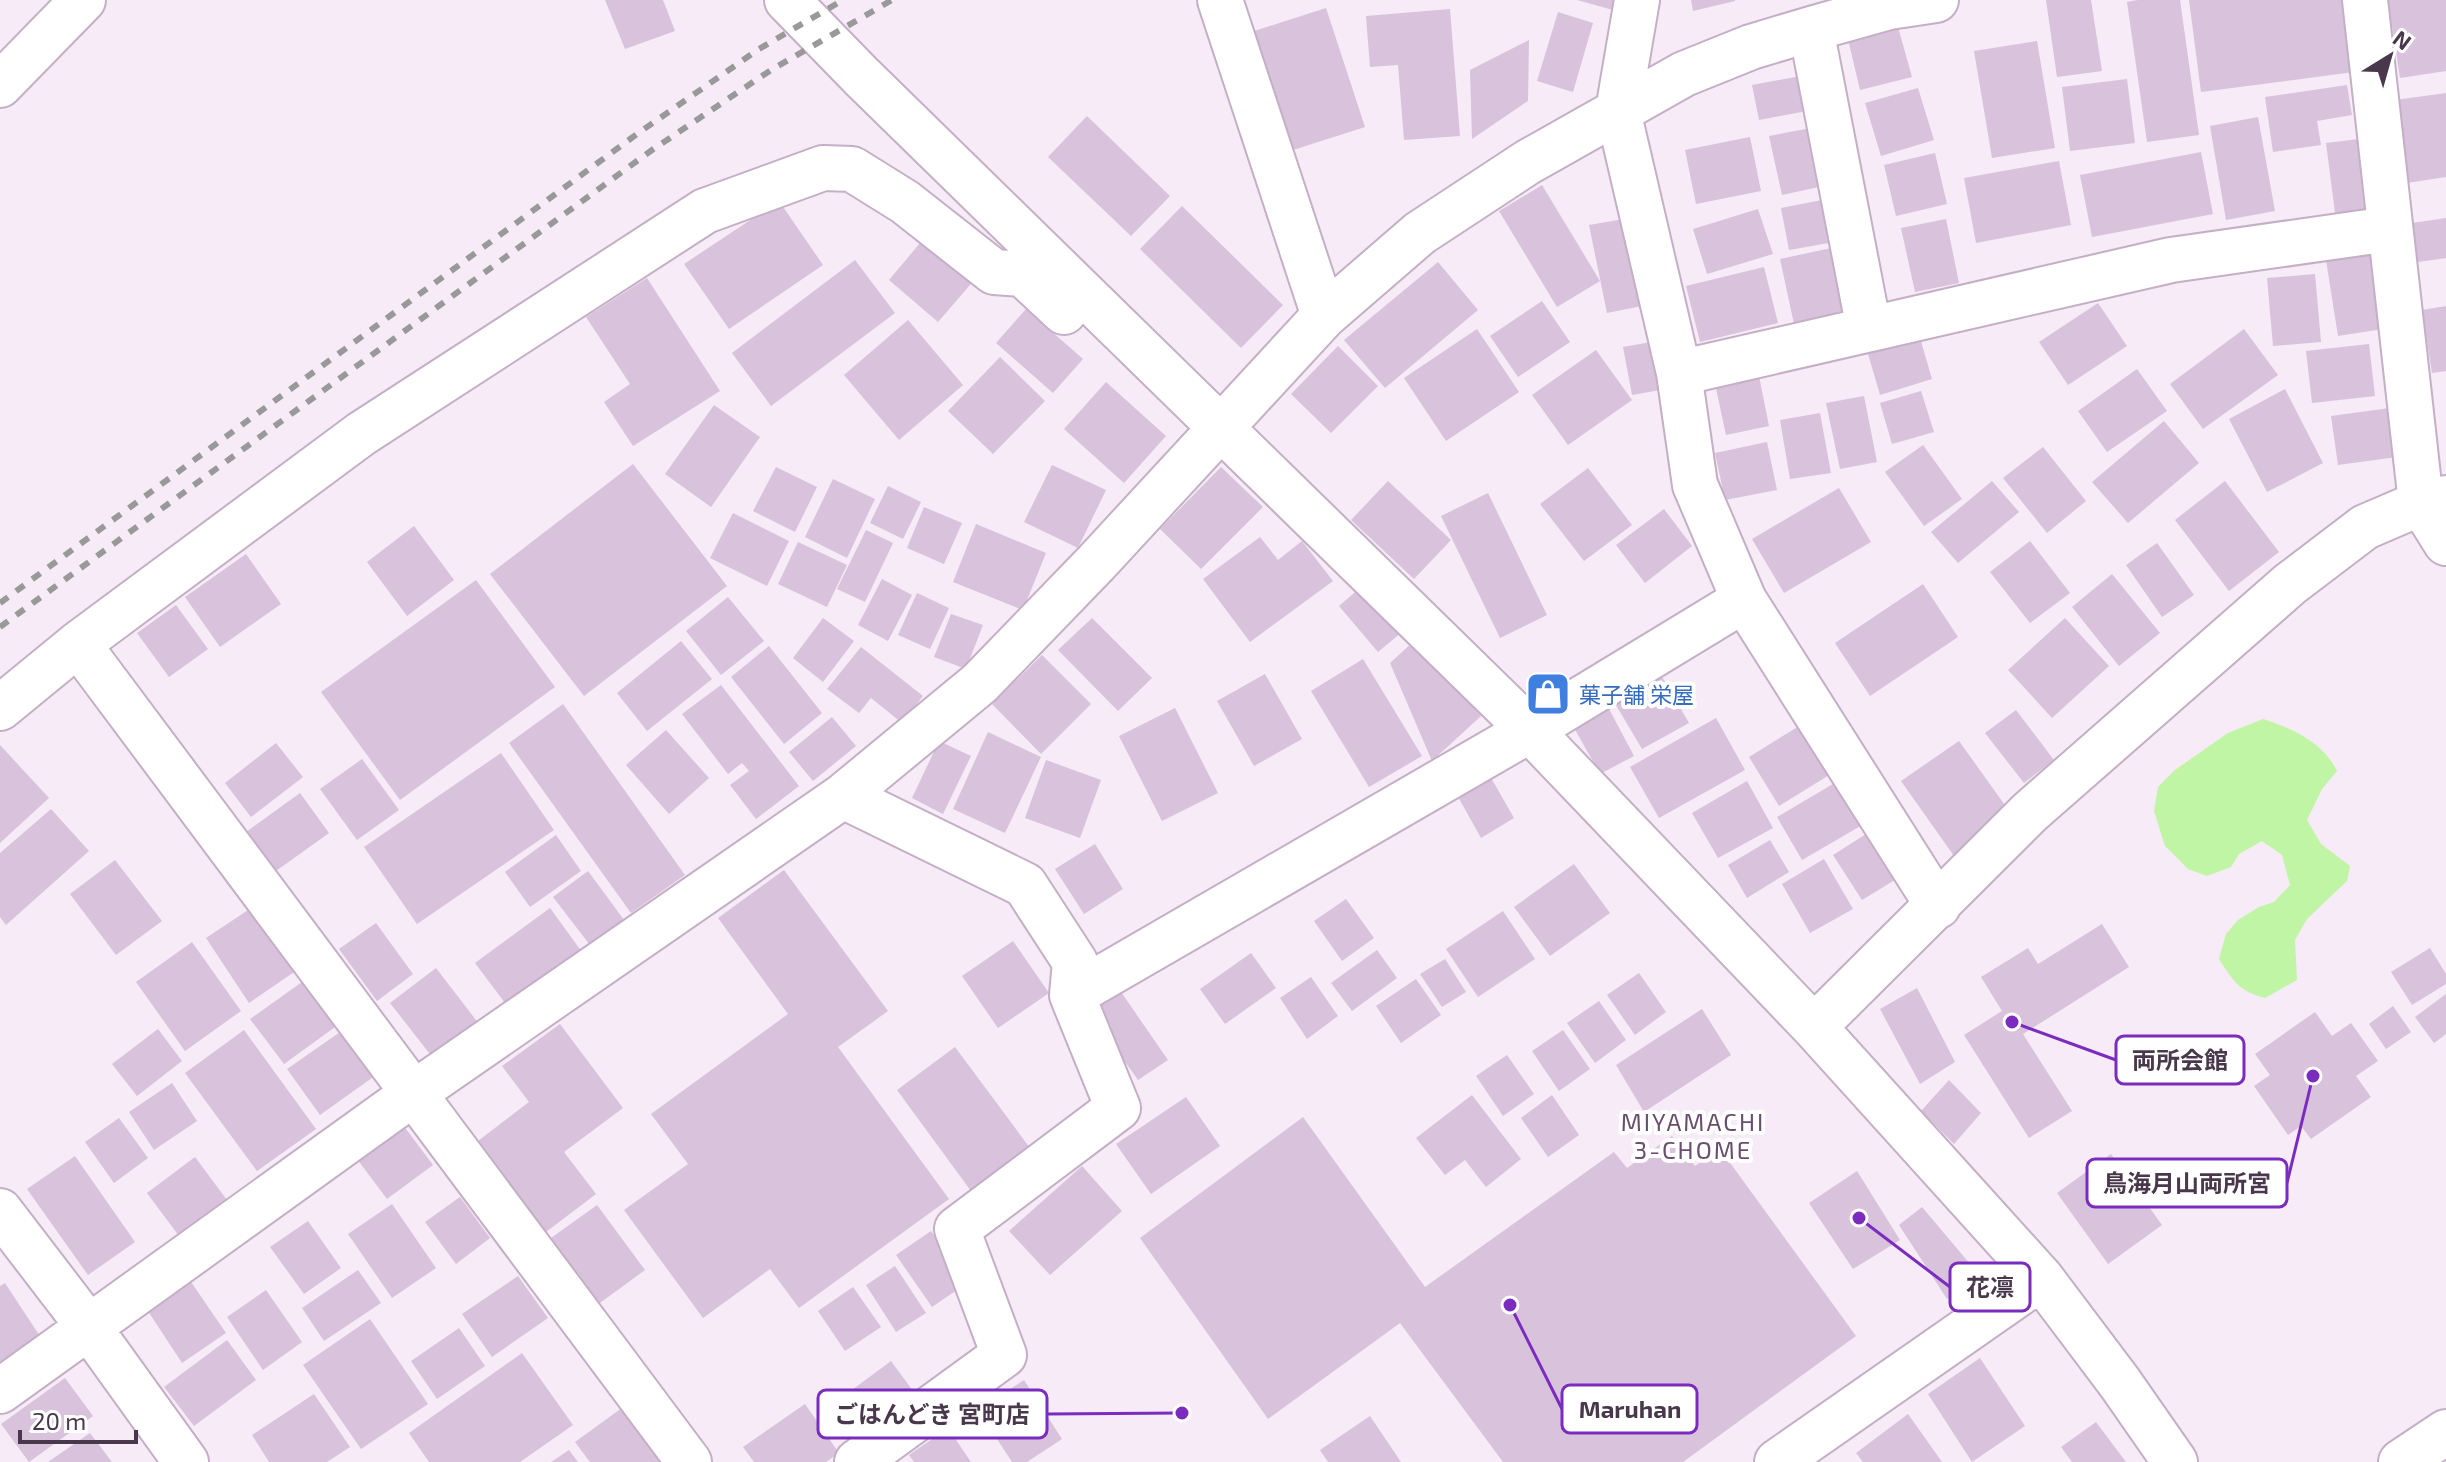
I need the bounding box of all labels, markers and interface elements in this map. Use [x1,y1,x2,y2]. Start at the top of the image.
north arrow [2350,16,2430,96]
text: N [2388,24,2417,54]
shop icon: 菓子舗 栄屋 [1524,670,1572,718]
place label: 菓子舗 栄屋 [1579,681,1694,707]
callout: 両所会館 [2116,1036,2244,1084]
text: 両所会館 [2132,1045,2228,1074]
district label: MIYAMACHI 3-CHOME [1621,1107,1765,1164]
callout: 鳥海月山両所宮 [2087,1159,2287,1207]
text: 鳥海月山両所宮 [2103,1168,2271,1197]
callout: 花凛 [1950,1263,2030,1311]
text: 花凛 [1966,1272,2014,1301]
callout: Maruhan [1562,1385,1697,1433]
callout: ごはんどき 宮町店 [818,1390,1047,1438]
scale bar [20,1394,136,1444]
text: Maruhan [1579,1394,1681,1423]
text: ごはんどき 宮町店 [834,1399,1030,1428]
text: 20 m [32,1406,86,1435]

